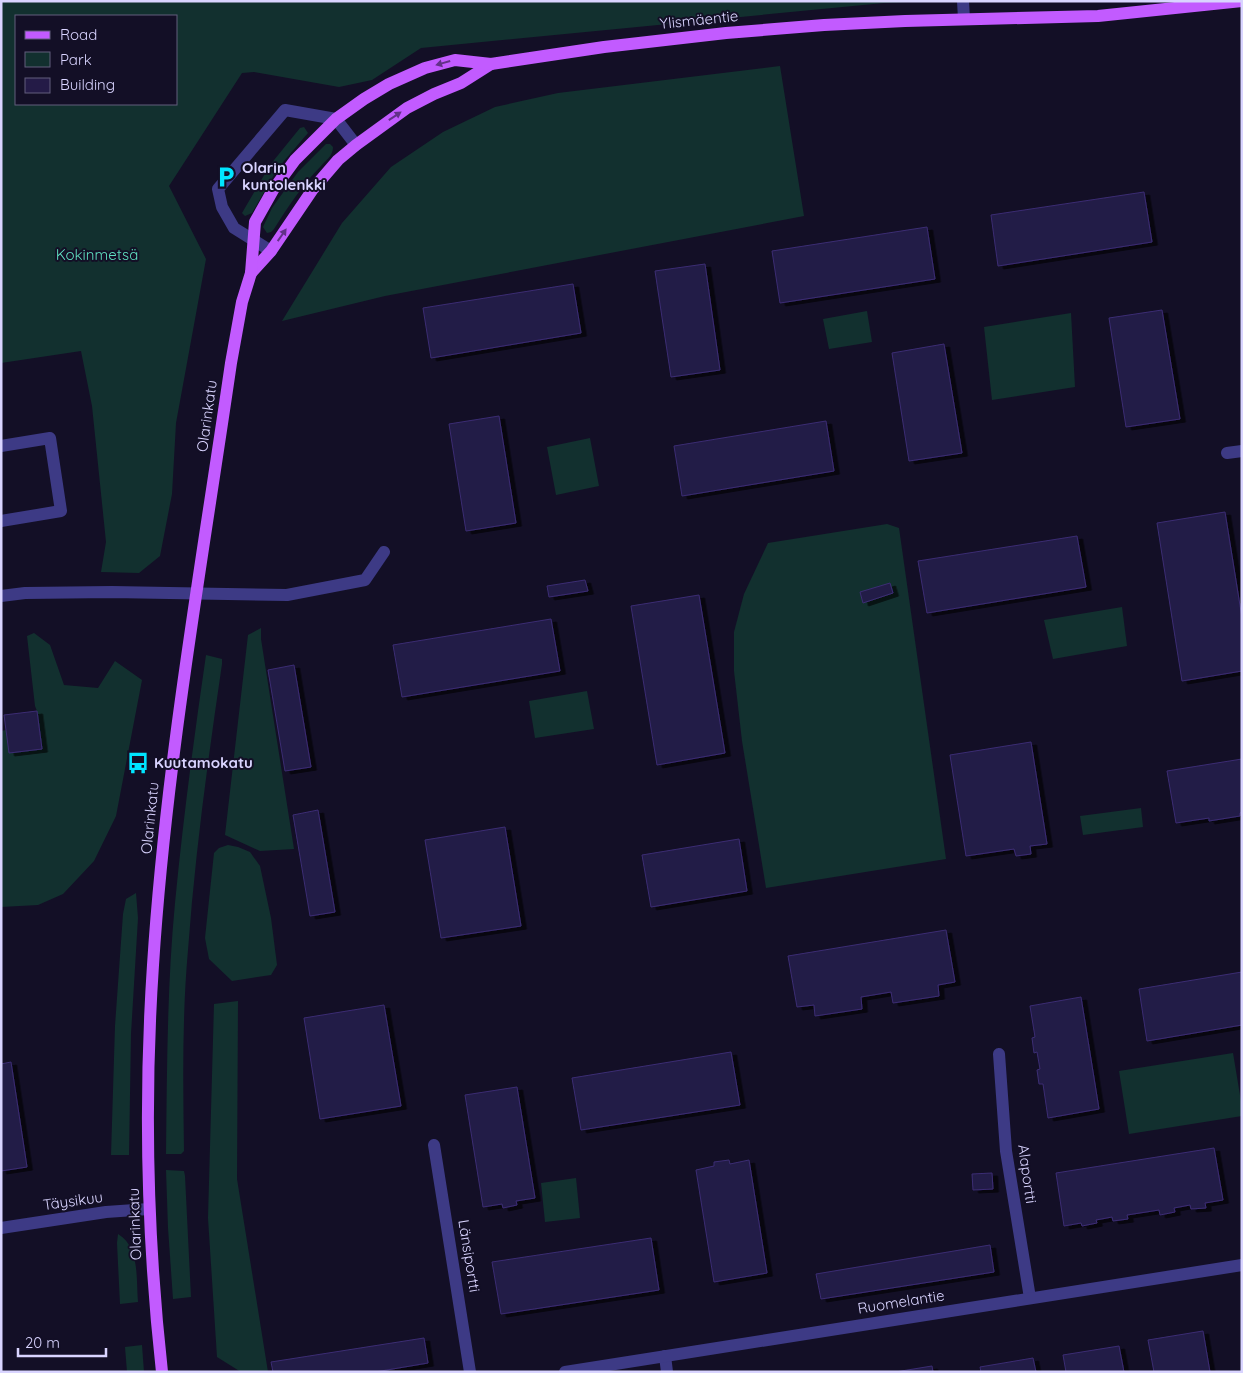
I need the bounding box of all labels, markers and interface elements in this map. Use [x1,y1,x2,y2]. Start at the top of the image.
street label: Ylismäentie [659,6,739,33]
legend [15,15,178,105]
text: Road [60,25,97,44]
text: Park [60,50,92,69]
one-way arrow [435,60,450,68]
text: Building [60,75,115,94]
one-way arrow [389,111,402,121]
place label: Olarin kuntolenkki [242,158,326,194]
parking icon: Olarin kuntolenkki [213,164,239,190]
one-way arrow [277,228,287,242]
park label: Kokinmetsä [56,245,138,264]
street label: Olarinkatu [192,379,221,453]
bus stop icon: Kuutamokatu [125,750,151,776]
place label: Kuutamokatu [154,753,253,772]
street label: Olarinkatu [136,781,163,855]
street label: Alaportti [1014,1143,1041,1205]
street label: Täysikuu [42,1187,104,1214]
street label: Olarinkatu [124,1188,145,1261]
street label: Länsiportti [454,1218,485,1294]
street label: Ruomelantie [856,1285,946,1318]
scale bar [18,1326,105,1358]
text: 20 m [25,1333,60,1352]

